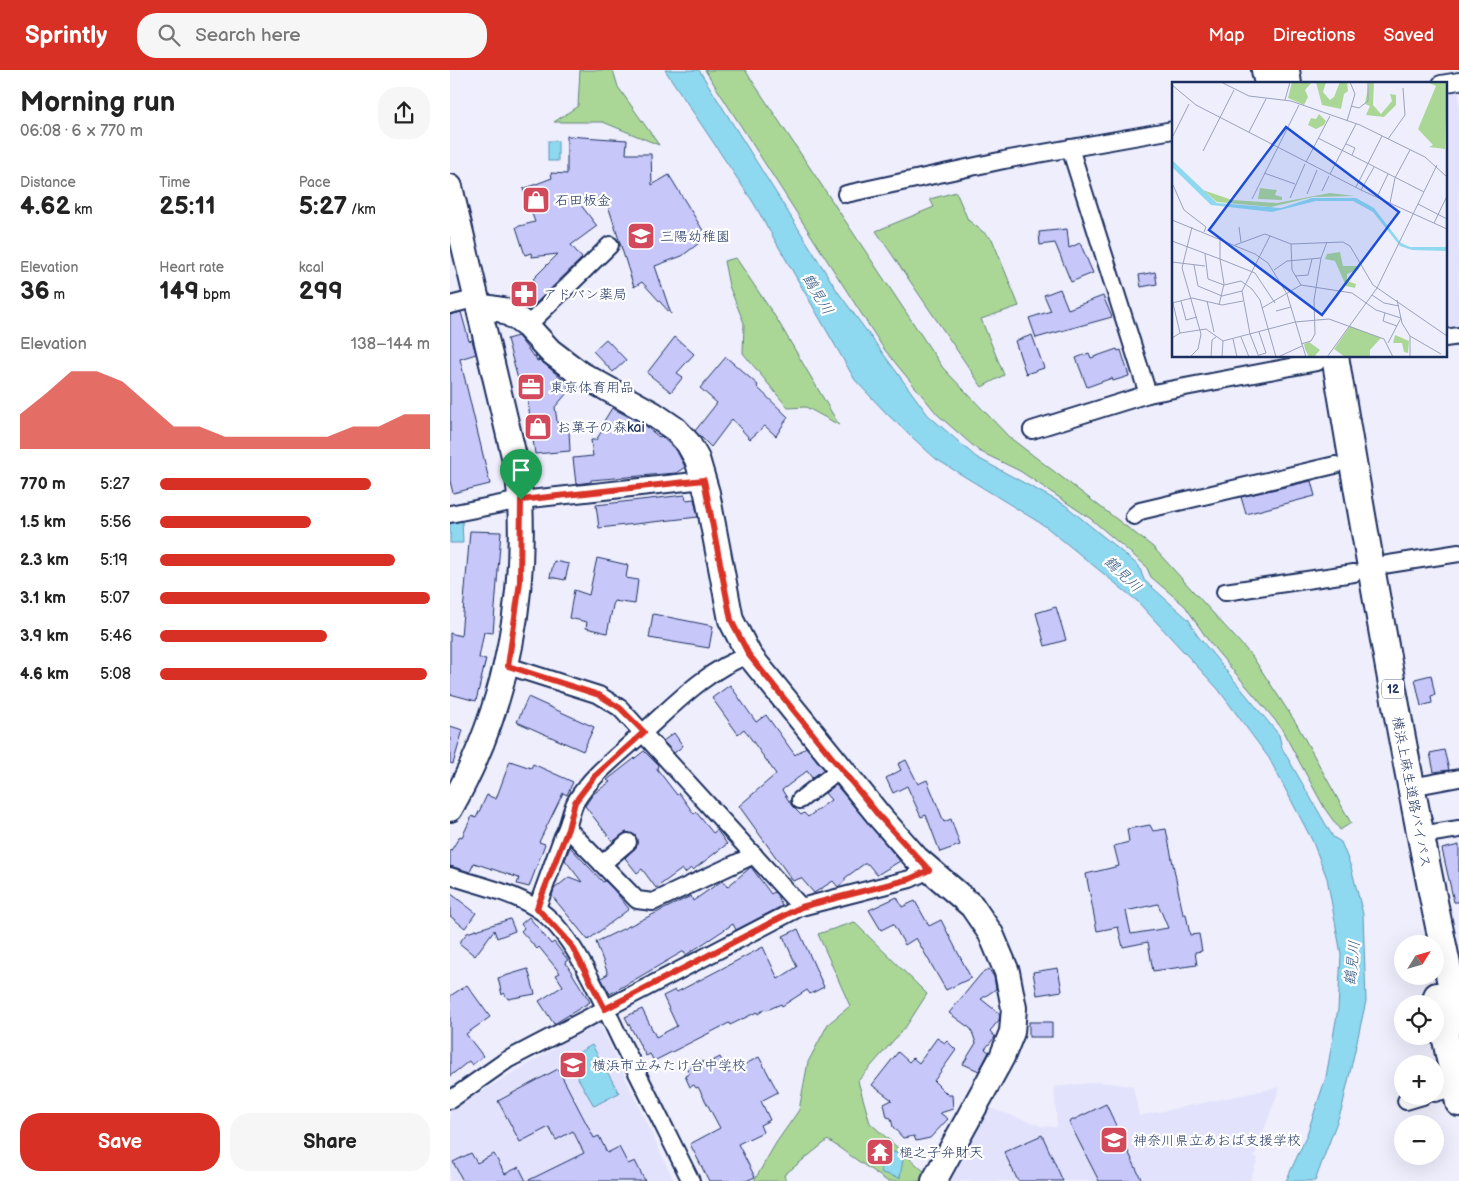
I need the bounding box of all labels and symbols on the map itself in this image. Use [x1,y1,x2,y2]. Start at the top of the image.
inset map [1172,82,1446,358]
shop icon: 石田板金 [521,185,551,215]
place label: 石田板金 [555,192,611,209]
school or university icon: 三陽幼稚園 [626,221,656,251]
place label: 三陽幼稚園 [660,228,730,245]
water label: 鶴見川 [798,270,837,318]
pharmacy icon: アドバン薬局 [509,279,539,309]
place label: アドバン薬局 [543,286,627,303]
office icon: 東京体育用品 [516,372,546,402]
place label: 東京体育用品 [550,379,634,396]
shop icon: お菓子の森kai [523,412,553,442]
place label: お菓子の森kai [557,419,645,436]
pin [500,449,542,500]
water label: 鶴見川 [1100,552,1145,597]
road number: 12 [1382,680,1404,698]
street label: 横浜上麻生道路バイパス [1388,715,1435,869]
north arrow [1394,935,1444,985]
water label: 鶴見川 [1341,940,1364,986]
school or university icon: 横浜市立みたけ台中学校 [558,1050,588,1080]
place label: 横浜市立みたけ台中学校 [592,1057,746,1074]
school or university icon: 神奈川県立あおば支援学校 [1099,1125,1129,1155]
place label: 神奈川県立あおば支援学校 [1133,1132,1301,1149]
temple icon: 槌之子弁財天 [865,1137,895,1167]
place label: 槌之子弁財天 [899,1144,983,1161]

